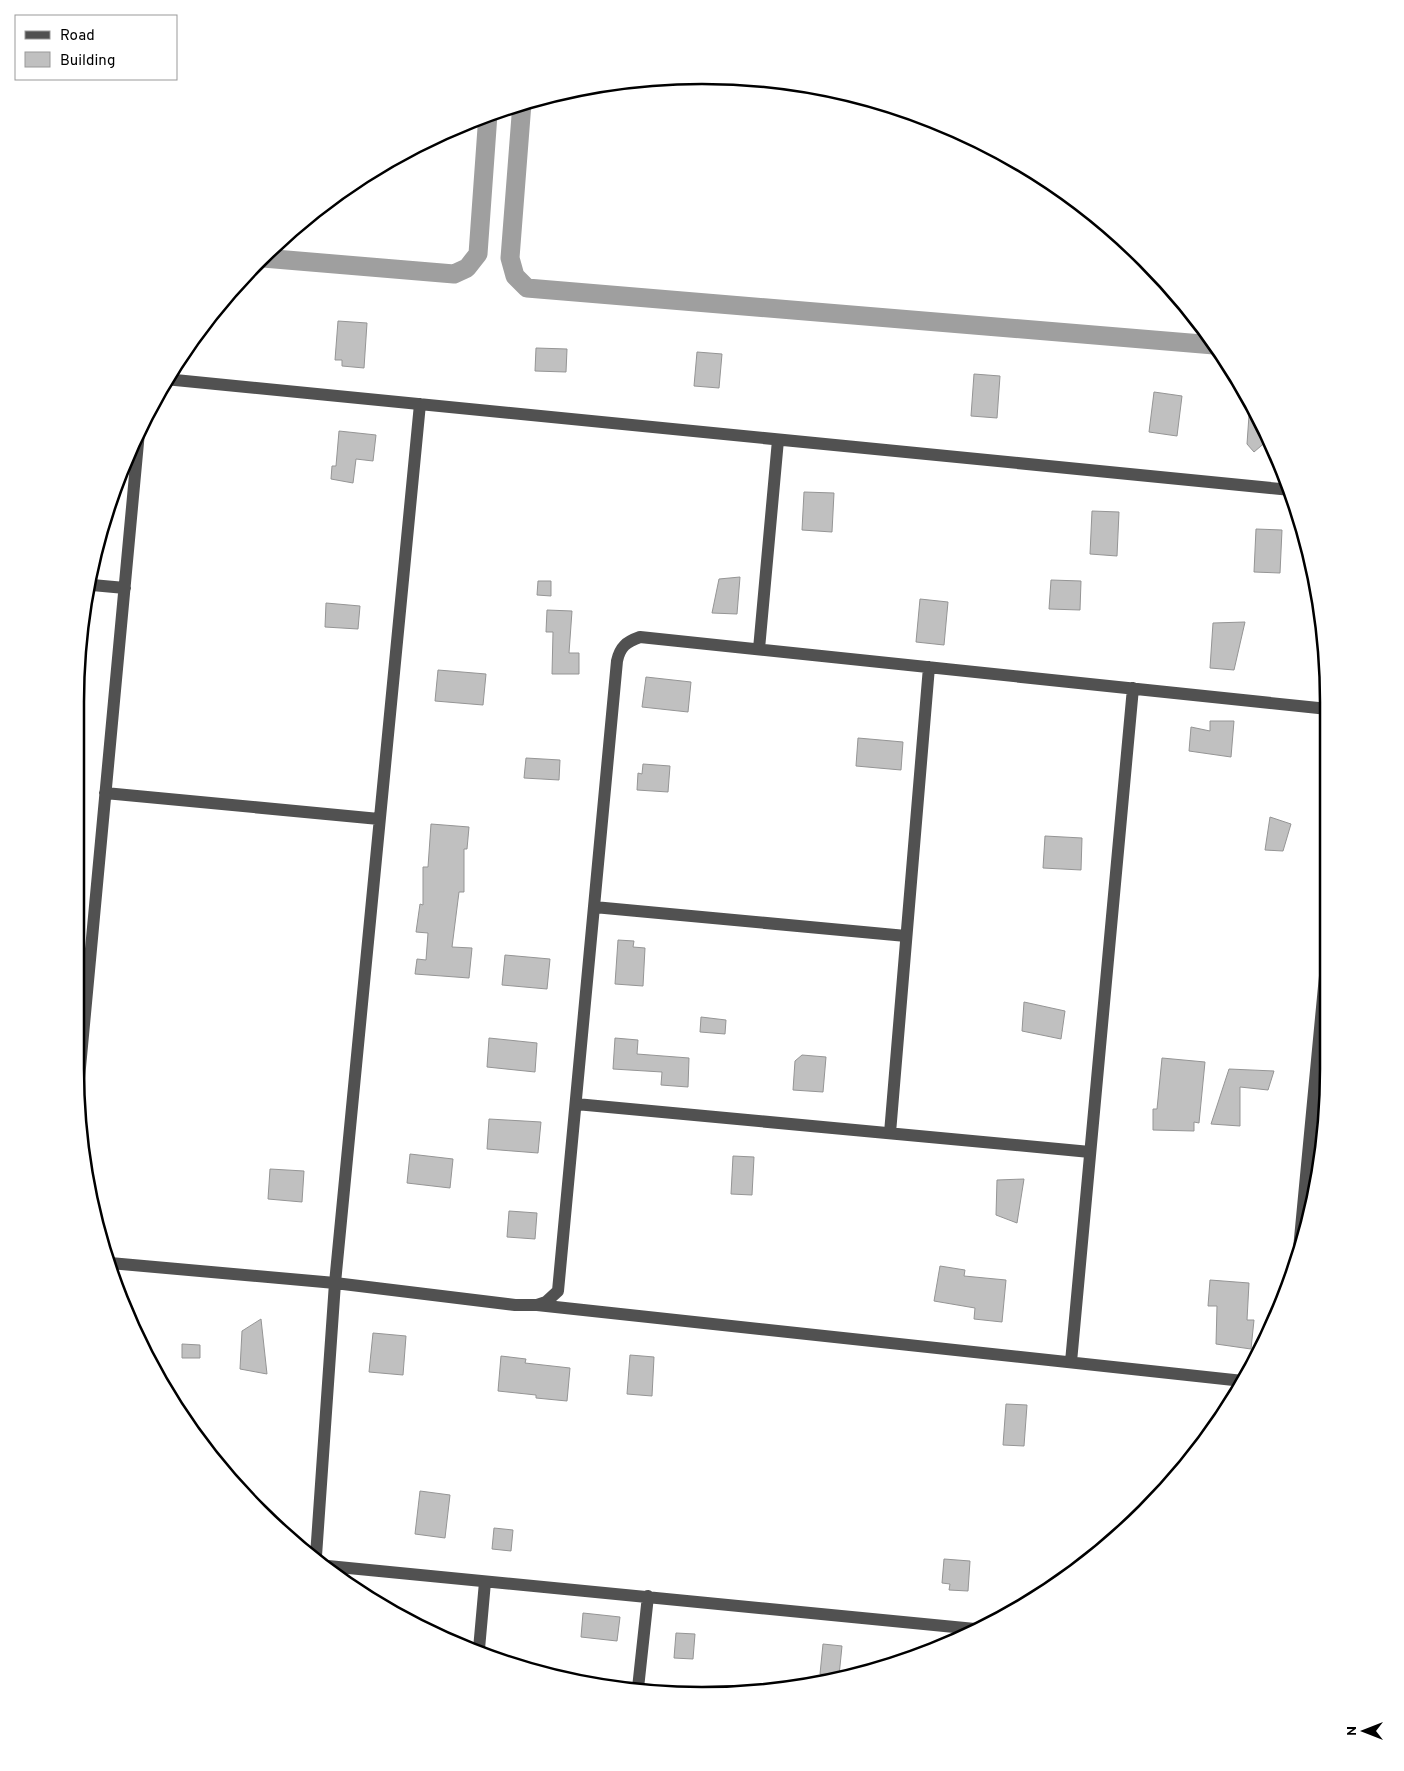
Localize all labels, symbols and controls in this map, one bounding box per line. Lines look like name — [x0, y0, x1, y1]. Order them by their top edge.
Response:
legend — [15, 15, 178, 80]
text: Road — [60, 27, 95, 46]
text: Building — [60, 52, 115, 71]
north arrow — [1339, 1706, 1389, 1756]
text: N — [1344, 1726, 1361, 1736]

